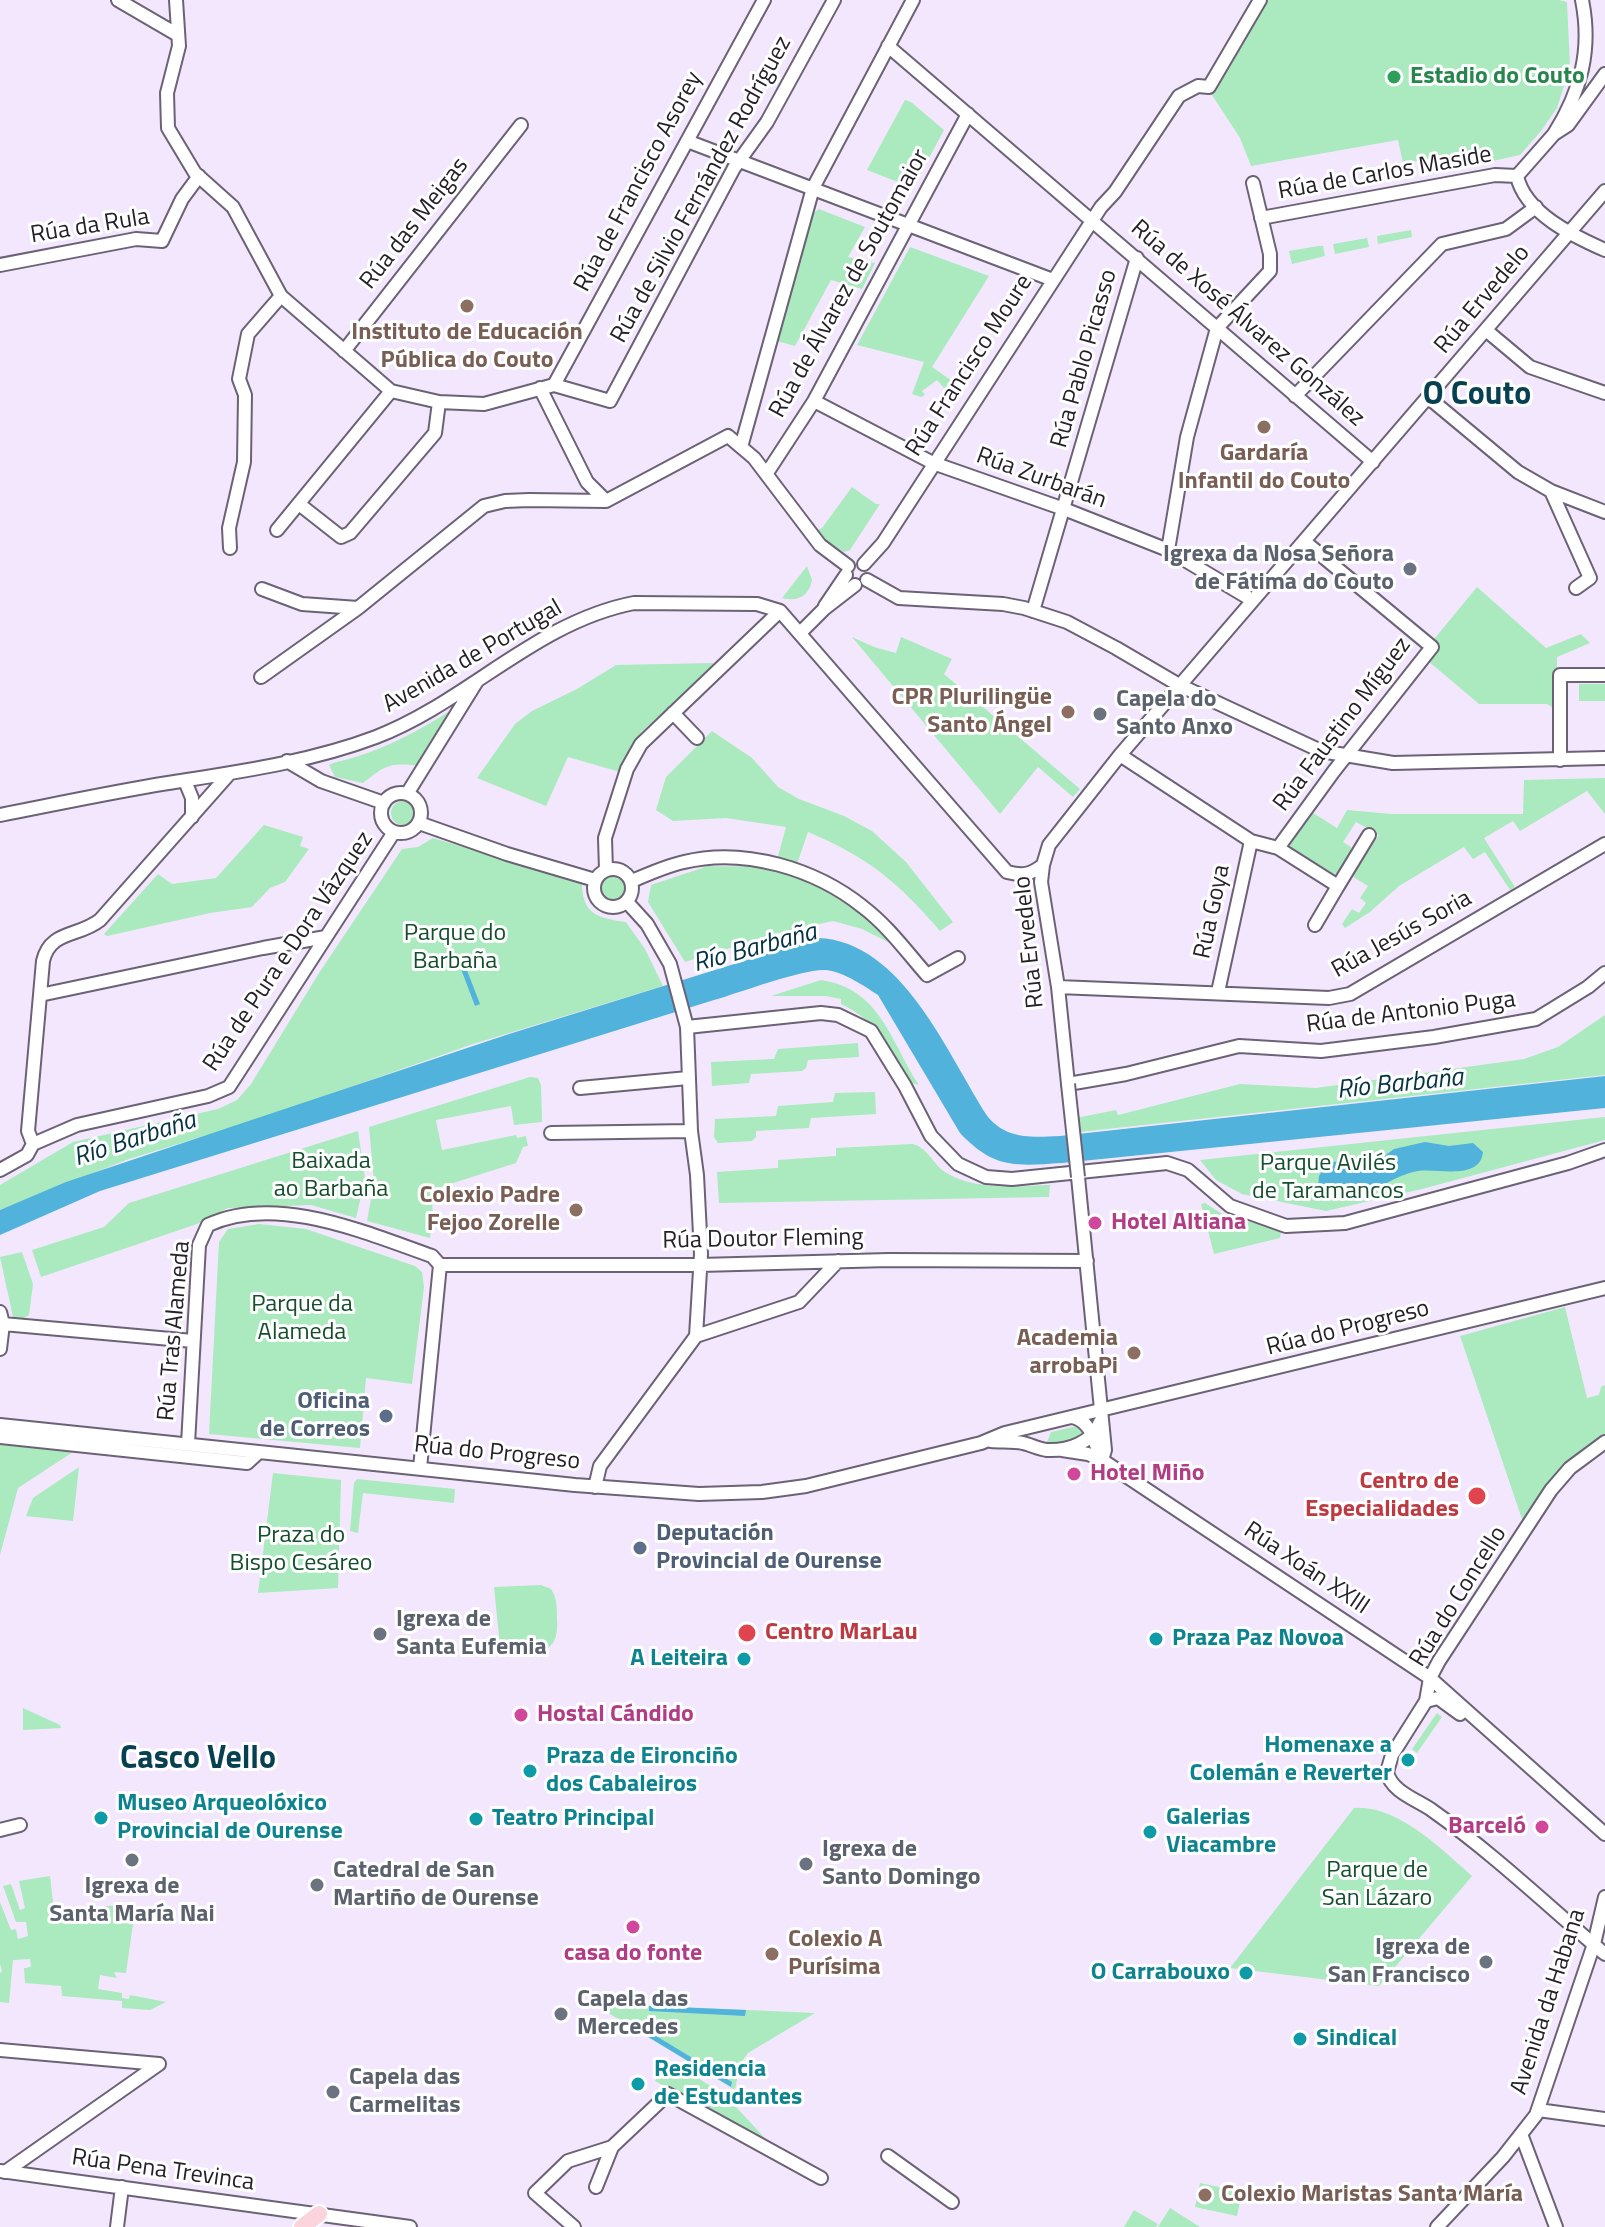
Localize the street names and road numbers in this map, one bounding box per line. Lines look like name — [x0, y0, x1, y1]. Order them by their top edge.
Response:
street label: Rúa de Silvio Fernández Rodríguez — [605, 32, 799, 348]
street label: Rúa de Francisco Asorey — [569, 67, 709, 297]
street label: Rúa de Carlos Maside — [1276, 141, 1494, 207]
street label: Rúa de Álvarez de Soutomaior — [764, 145, 936, 423]
street label: Rúa das Meigas — [355, 153, 475, 295]
street label: Rúa da Rula — [29, 203, 151, 251]
street label: Rúa de Xosé Álvarez González — [1124, 215, 1370, 433]
street label: Rúa Ervedelo — [1429, 240, 1537, 360]
street label: Rúa Pablo Picasso — [1046, 267, 1124, 451]
street label: Rúa Francisco Moure — [900, 270, 1040, 462]
street label: Rúa Zurbarán — [972, 442, 1110, 516]
street label: Avenida de Portugal — [378, 594, 568, 720]
street label: Rúa Faustino Míguez — [1268, 632, 1418, 818]
street label: Rúa de Pura e Dora Vázquez — [198, 827, 380, 1077]
street label: Rúa Goya — [1189, 862, 1237, 962]
street label: Rúa Ervedelo — [1009, 874, 1051, 1010]
street label: Rúa Jesús Soria — [1327, 885, 1477, 985]
street label: Rúa de Antonio Puga — [1305, 986, 1517, 1040]
street label: Rúa Doutor Fleming — [662, 1224, 864, 1256]
street label: Rúa Tras Alameda — [153, 1240, 197, 1422]
street label: Rúa do Progreso — [1264, 1295, 1432, 1363]
street label: Rúa do Progreso — [413, 1431, 581, 1477]
street label: Rúa Xoán XXIII — [1238, 1517, 1374, 1621]
street label: Rúa do Concello — [1404, 1522, 1514, 1672]
street label: Avenida da Habana — [1505, 1906, 1593, 2098]
street label: Rúa Pena Trevinca — [70, 2144, 256, 2198]

